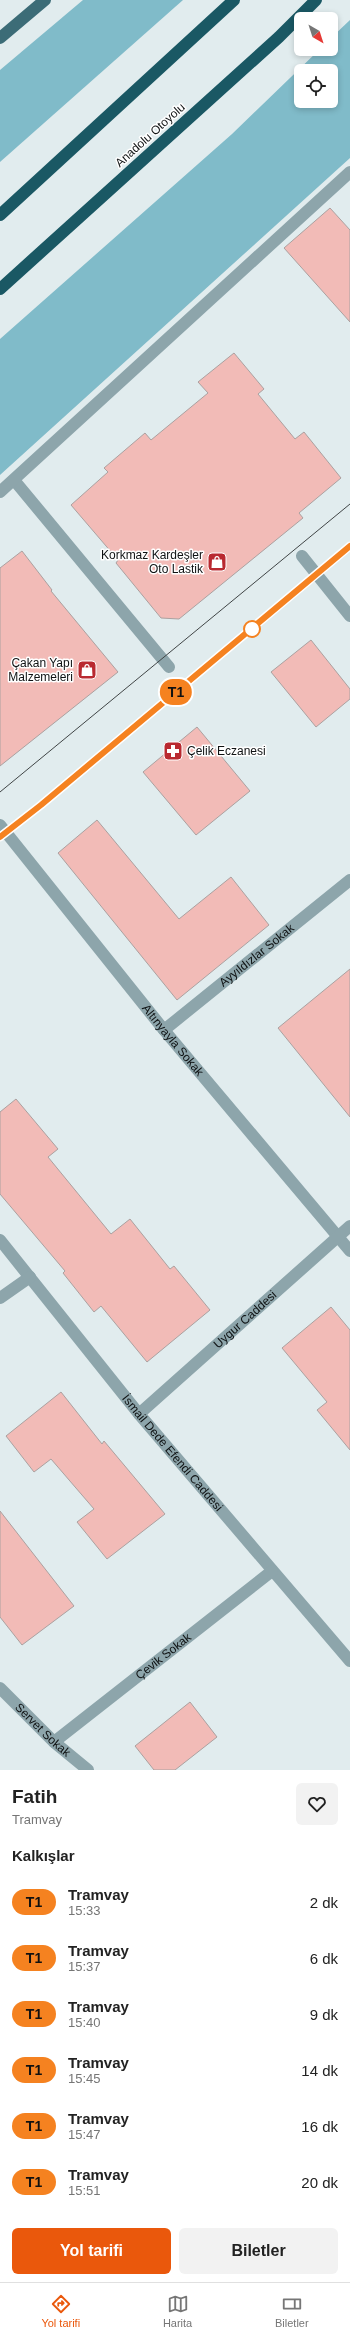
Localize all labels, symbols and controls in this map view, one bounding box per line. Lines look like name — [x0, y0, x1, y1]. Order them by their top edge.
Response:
north arrow — [294, 12, 338, 56]
map controls — [294, 12, 338, 108]
button: locate — [294, 64, 338, 108]
street label: Anadolu Otoyolu — [112, 100, 188, 170]
place label: Korkmaz Kardeşler Oto Lastik — [101, 548, 204, 576]
shop icon: Korkmaz Kardeşler Oto Lastik — [206, 551, 228, 573]
unlabelled marker — [243, 620, 261, 638]
place label: Çakan Yapı Malzemeleri — [8, 656, 73, 684]
shop icon: Çakan Yapı Malzemeleri — [76, 659, 98, 681]
line badge: T1 — [158, 679, 194, 705]
text: T1 — [168, 684, 184, 700]
pharmacy icon: Çelik Eczanesi — [162, 740, 184, 762]
place label: Çelik Eczanesi — [187, 744, 266, 758]
street label: Ayyıldızlar Sokak — [216, 920, 298, 990]
street label: Altınyayla Sokak — [139, 1001, 207, 1080]
street label: Uygur Caddesi — [211, 1288, 279, 1351]
street label: İsmail Dede Efendi Caddesi — [119, 1392, 226, 1514]
street label: Çevik Sokak — [133, 1629, 195, 1682]
street label: Servet Sokak — [12, 1700, 74, 1760]
button: heart — [296, 1783, 338, 1825]
text: Fatih — [12, 1786, 57, 1807]
text: Tramvay — [12, 1812, 62, 1827]
text: Kalkışlar — [12, 1847, 75, 1864]
text: Tramvay — [68, 1886, 129, 1903]
text: T1 — [26, 1894, 42, 1910]
text: 2 dk — [310, 1894, 338, 1911]
text: 15:33 — [68, 1903, 101, 1918]
text: Tramvay — [68, 1942, 129, 1959]
text: T1 — [26, 1950, 42, 1966]
text: 6 dk — [310, 1950, 338, 1967]
text: 15:37 — [68, 1959, 101, 1974]
text: Tramvay — [68, 1998, 129, 2015]
text: T1 — [26, 2006, 42, 2022]
text: 9 dk — [310, 2006, 338, 2023]
text: 15:40 — [68, 2015, 101, 2030]
text: Tramvay — [68, 2054, 129, 2071]
text: T1 — [26, 2062, 42, 2078]
text: 14 dk — [301, 2062, 338, 2079]
text: 15:45 — [68, 2071, 101, 2086]
text: Tramvay — [68, 2110, 129, 2127]
text: T1 — [26, 2118, 42, 2134]
text: 16 dk — [301, 2118, 338, 2135]
text: 15:47 — [68, 2127, 101, 2142]
text: Tramvay — [68, 2166, 129, 2183]
text: T1 — [26, 2174, 42, 2190]
text: 20 dk — [301, 2174, 338, 2191]
text: 15:51 — [68, 2183, 101, 2198]
button: Yol tarifi — [12, 2228, 171, 2274]
button: Biletler — [179, 2228, 338, 2274]
tab: Yol tarifi — [41, 2293, 80, 2329]
tab: Harita — [163, 2293, 192, 2329]
tab: Biletler — [275, 2293, 309, 2329]

